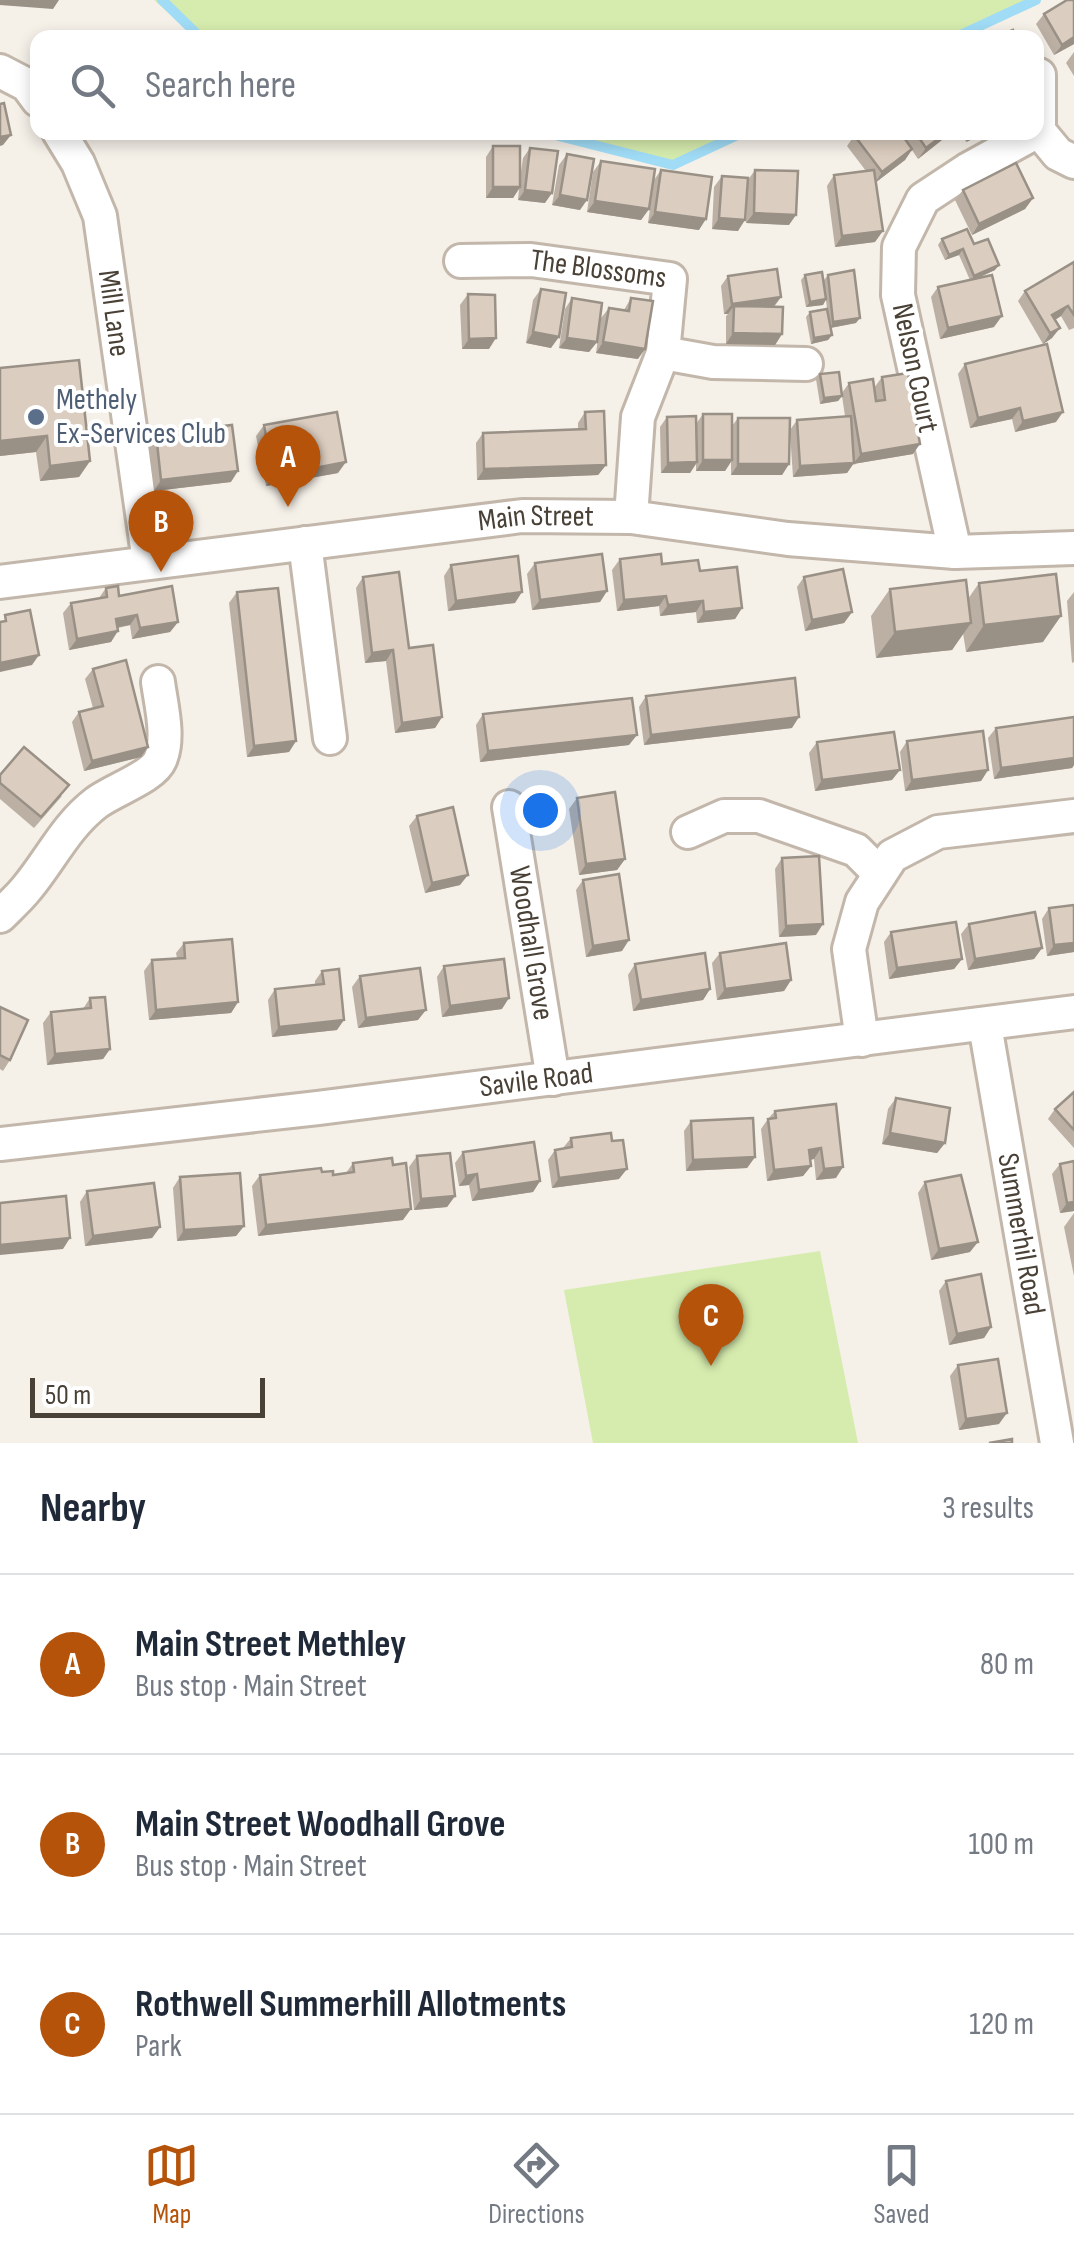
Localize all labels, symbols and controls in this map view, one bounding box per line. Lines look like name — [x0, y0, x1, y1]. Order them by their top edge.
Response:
search box — [30, 30, 1044, 140]
icon: search — [65, 58, 120, 113]
text: Search here — [145, 63, 296, 108]
street label: The Blossoms — [528, 242, 669, 296]
street label: Mill Lane — [90, 268, 138, 359]
street label: Nelson Court — [884, 300, 946, 436]
place label: Methely Ex-Services Club — [56, 382, 226, 452]
marker: Methely Ex-Services Club — [25, 406, 47, 428]
pin: A — [256, 424, 320, 507]
pin: B — [128, 490, 194, 572]
street label: Main Street — [476, 498, 594, 539]
your location — [515, 785, 566, 836]
street label: Woodhall Grove — [501, 864, 561, 1023]
street label: Savile Road — [477, 1055, 595, 1105]
street label: Summerhil Road — [989, 1150, 1053, 1318]
pin: C — [678, 1284, 744, 1366]
scale bar — [30, 1373, 265, 1418]
text: 50 m — [45, 1379, 91, 1412]
text: Nearby — [40, 1483, 146, 1534]
text: 3 results — [942, 1489, 1034, 1528]
text: Main Street Methley — [135, 1622, 406, 1667]
text: A — [65, 1645, 80, 1684]
text: 80 m — [980, 1645, 1034, 1684]
text: Bus stop · Main Street — [135, 1667, 367, 1706]
text: Main Street Woodhall Grove — [135, 1802, 506, 1847]
text: B — [65, 1825, 80, 1864]
text: 100 m — [969, 1825, 1034, 1864]
text: Bus stop · Main Street — [135, 1847, 367, 1886]
text: Rothwell Summerhill Allotments — [135, 1982, 566, 2027]
text: C — [64, 2005, 81, 2044]
text: 120 m — [969, 2005, 1034, 2044]
text: Park — [135, 2027, 182, 2066]
tab: Map — [144, 2138, 199, 2231]
tab: Directions — [488, 2138, 585, 2231]
tab: Saved — [873, 2138, 930, 2231]

